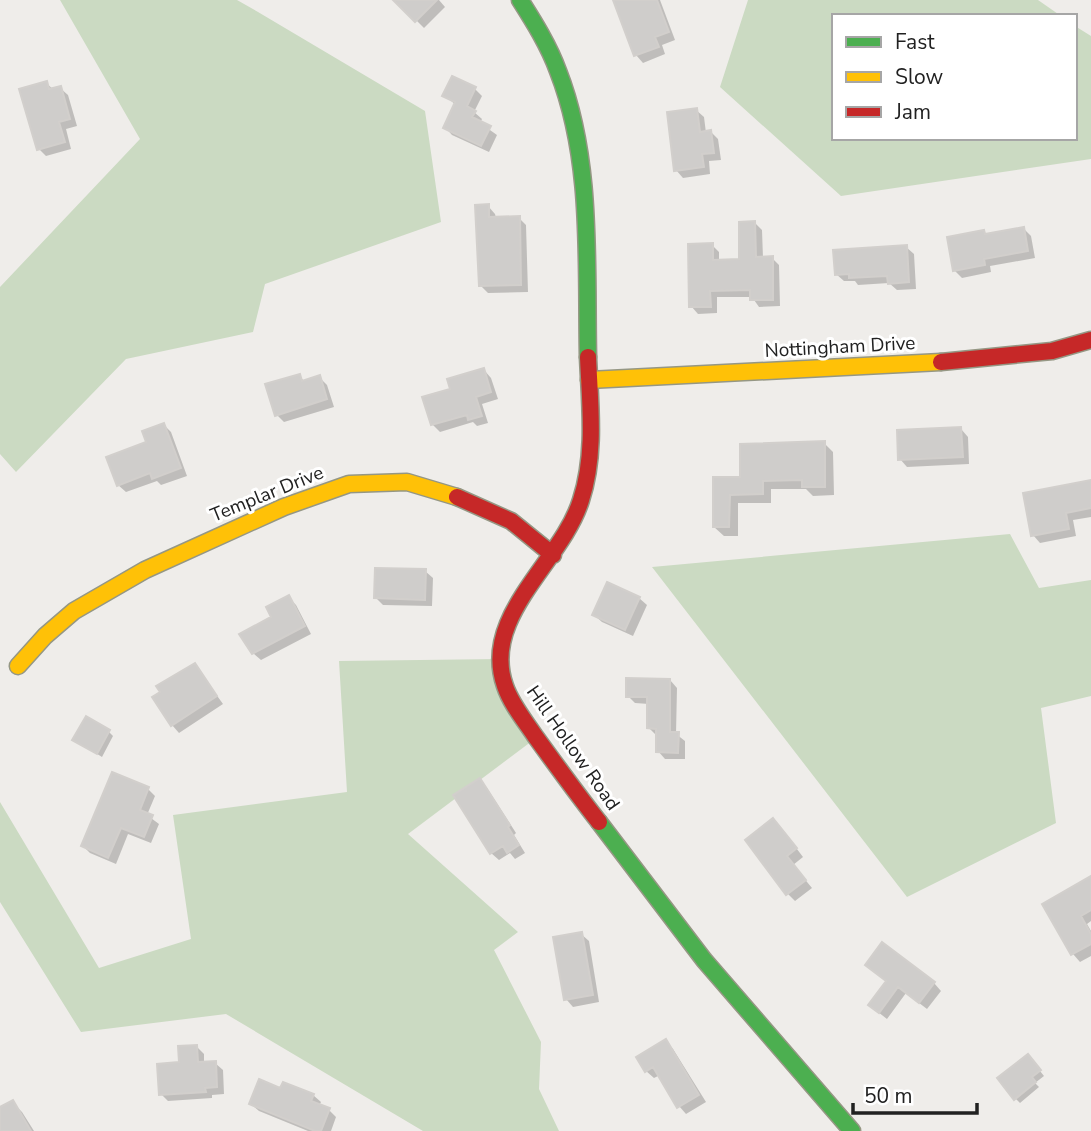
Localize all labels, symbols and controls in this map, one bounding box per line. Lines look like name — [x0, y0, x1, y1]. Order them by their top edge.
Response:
legend — [832, 14, 1077, 140]
text: Fast — [895, 28, 935, 56]
text: Slow — [895, 63, 944, 91]
text: Jam — [894, 98, 931, 126]
street label: Nottingham Drive — [764, 330, 916, 364]
street label: Templar Drive — [207, 459, 327, 529]
street label: Hill Hollow Road — [520, 680, 626, 816]
scale bar — [853, 1072, 977, 1116]
text: 50 m — [864, 1082, 913, 1110]

